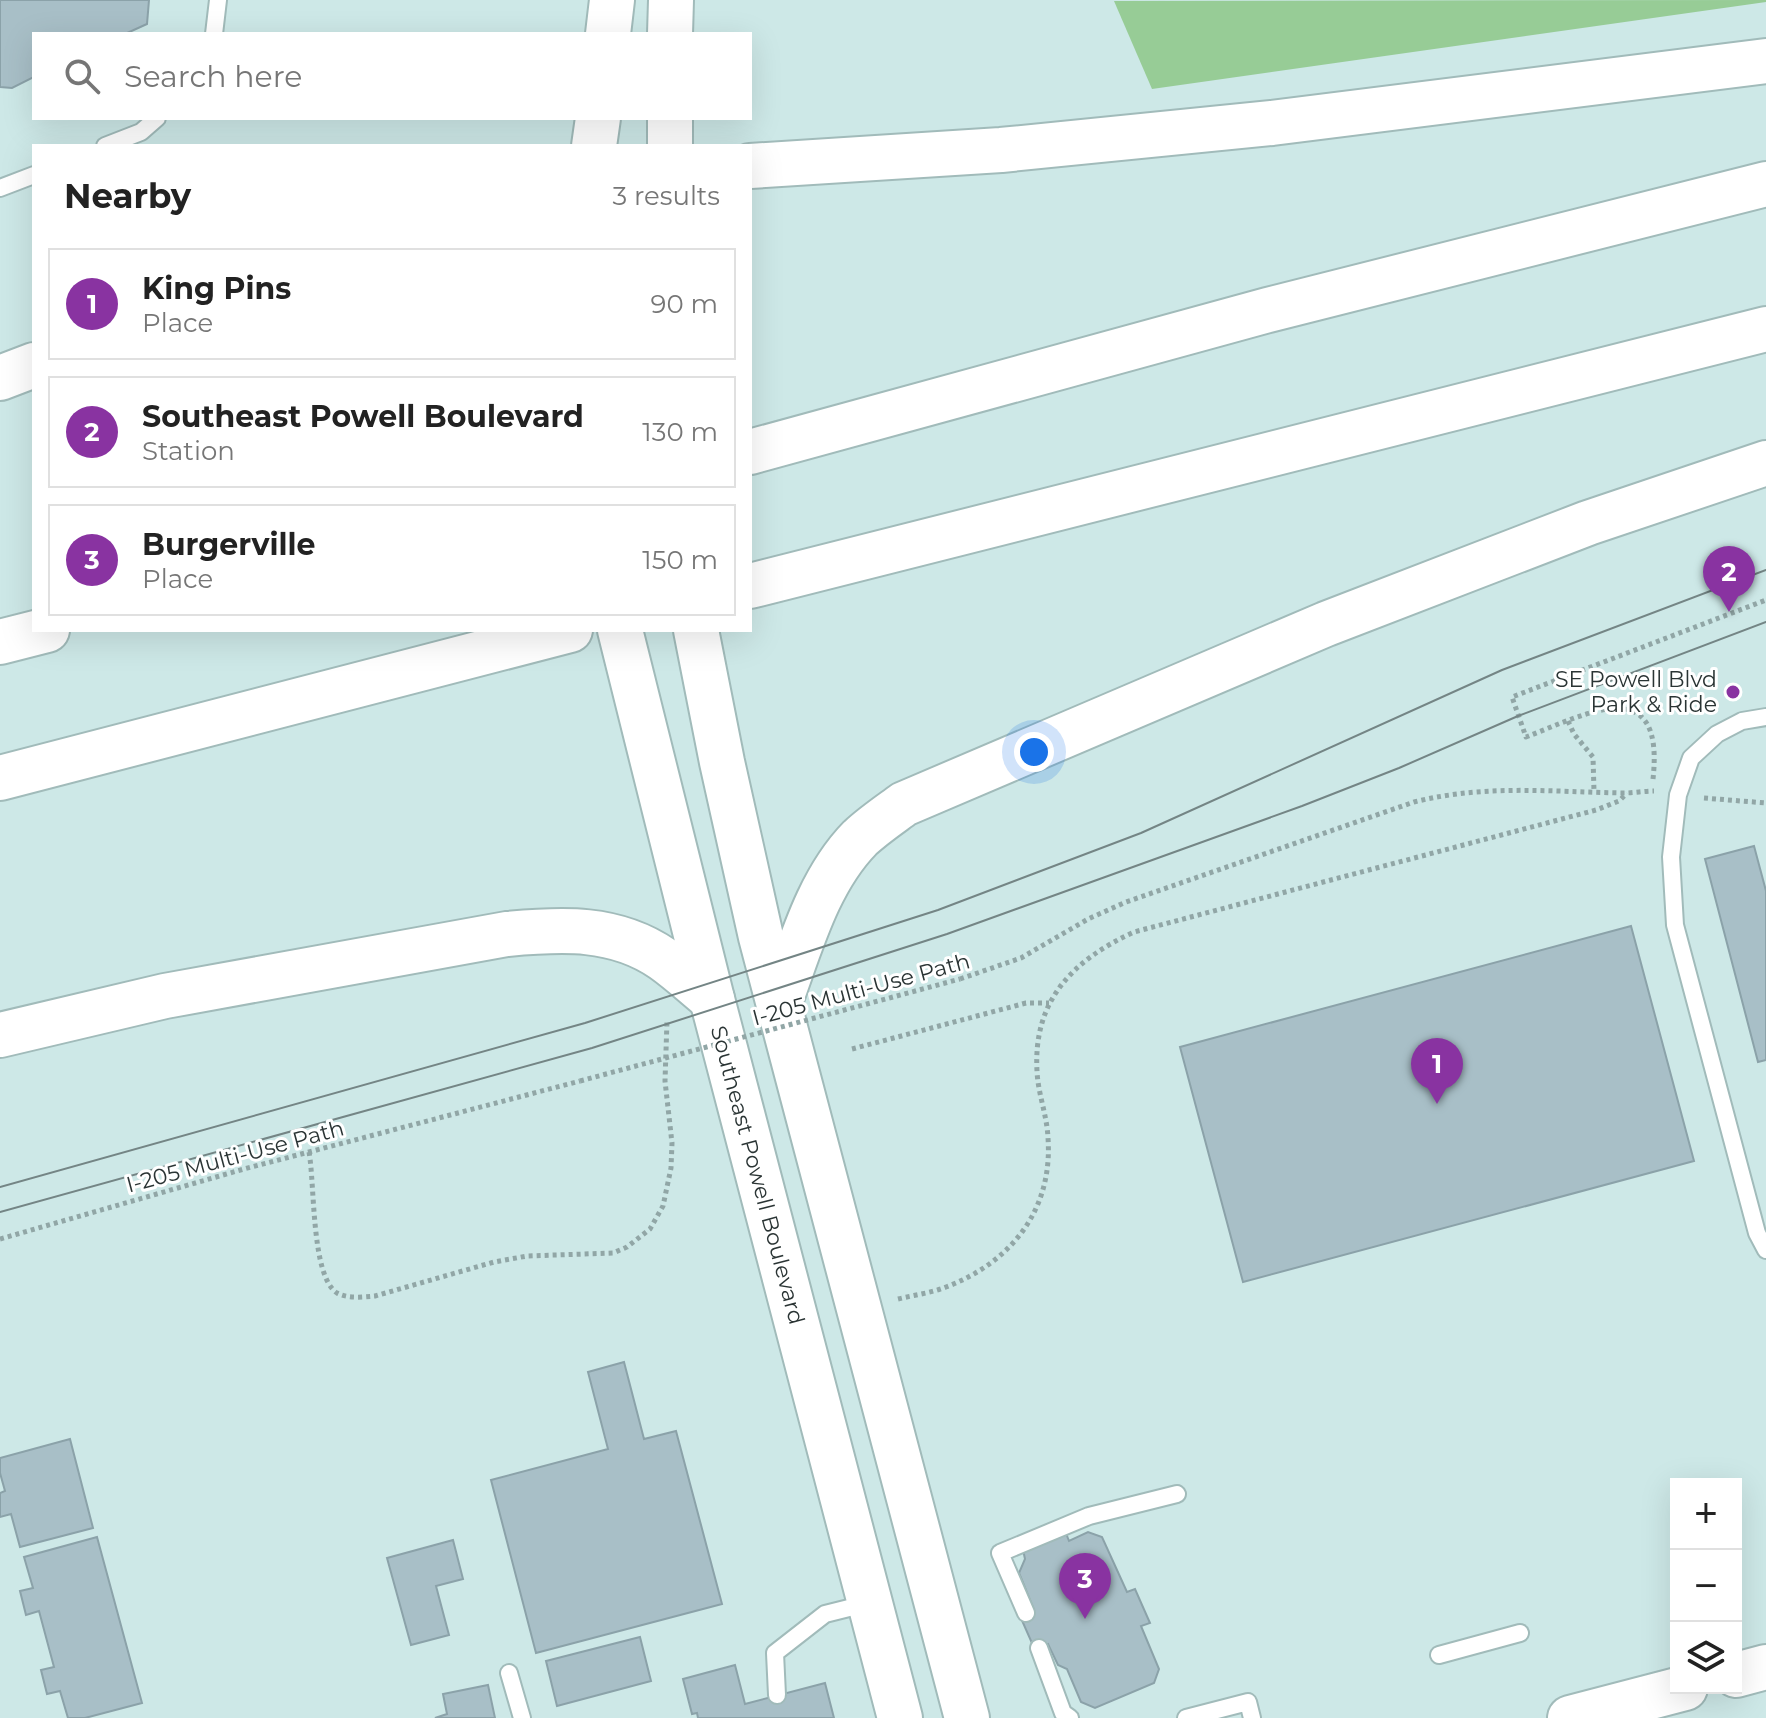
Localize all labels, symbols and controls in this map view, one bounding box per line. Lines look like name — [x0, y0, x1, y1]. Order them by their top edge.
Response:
search box — [32, 32, 752, 120]
icon: search — [60, 54, 104, 98]
text: Search here — [124, 58, 302, 95]
text: Nearby — [64, 175, 191, 217]
text: 3 results — [613, 180, 720, 212]
text: King Pins — [142, 270, 291, 307]
text: 1 — [87, 288, 97, 320]
text: 90 m — [651, 288, 718, 320]
text: Place — [142, 307, 213, 339]
text: Southeast Powell Boulevard — [142, 398, 584, 435]
text: 2 — [84, 416, 100, 448]
text: 130 m — [642, 416, 718, 448]
text: Station — [142, 435, 235, 467]
text: Burgerville — [142, 526, 316, 563]
text: 3 — [84, 544, 100, 576]
text: 150 m — [642, 544, 718, 576]
pin: 2 — [1703, 546, 1755, 612]
text: Place — [142, 563, 213, 595]
place label: SE Powell Blvd Park & Ride — [1555, 666, 1717, 718]
marker: SE Powell Blvd Park & Ride — [1724, 683, 1742, 701]
your location — [1014, 732, 1054, 772]
street label: I-205 Multi-Use Path — [749, 947, 973, 1032]
street label: Southeast Powell Boulevard — [705, 1023, 810, 1327]
pin: 1 — [1411, 1038, 1463, 1104]
street label: I-205 Multi-Use Path — [123, 1114, 347, 1199]
map controls — [1670, 1478, 1742, 1694]
button: + — [1670, 1478, 1742, 1550]
button: − — [1670, 1550, 1742, 1622]
pin: 3 — [1059, 1553, 1111, 1619]
button: layers — [1670, 1622, 1742, 1694]

